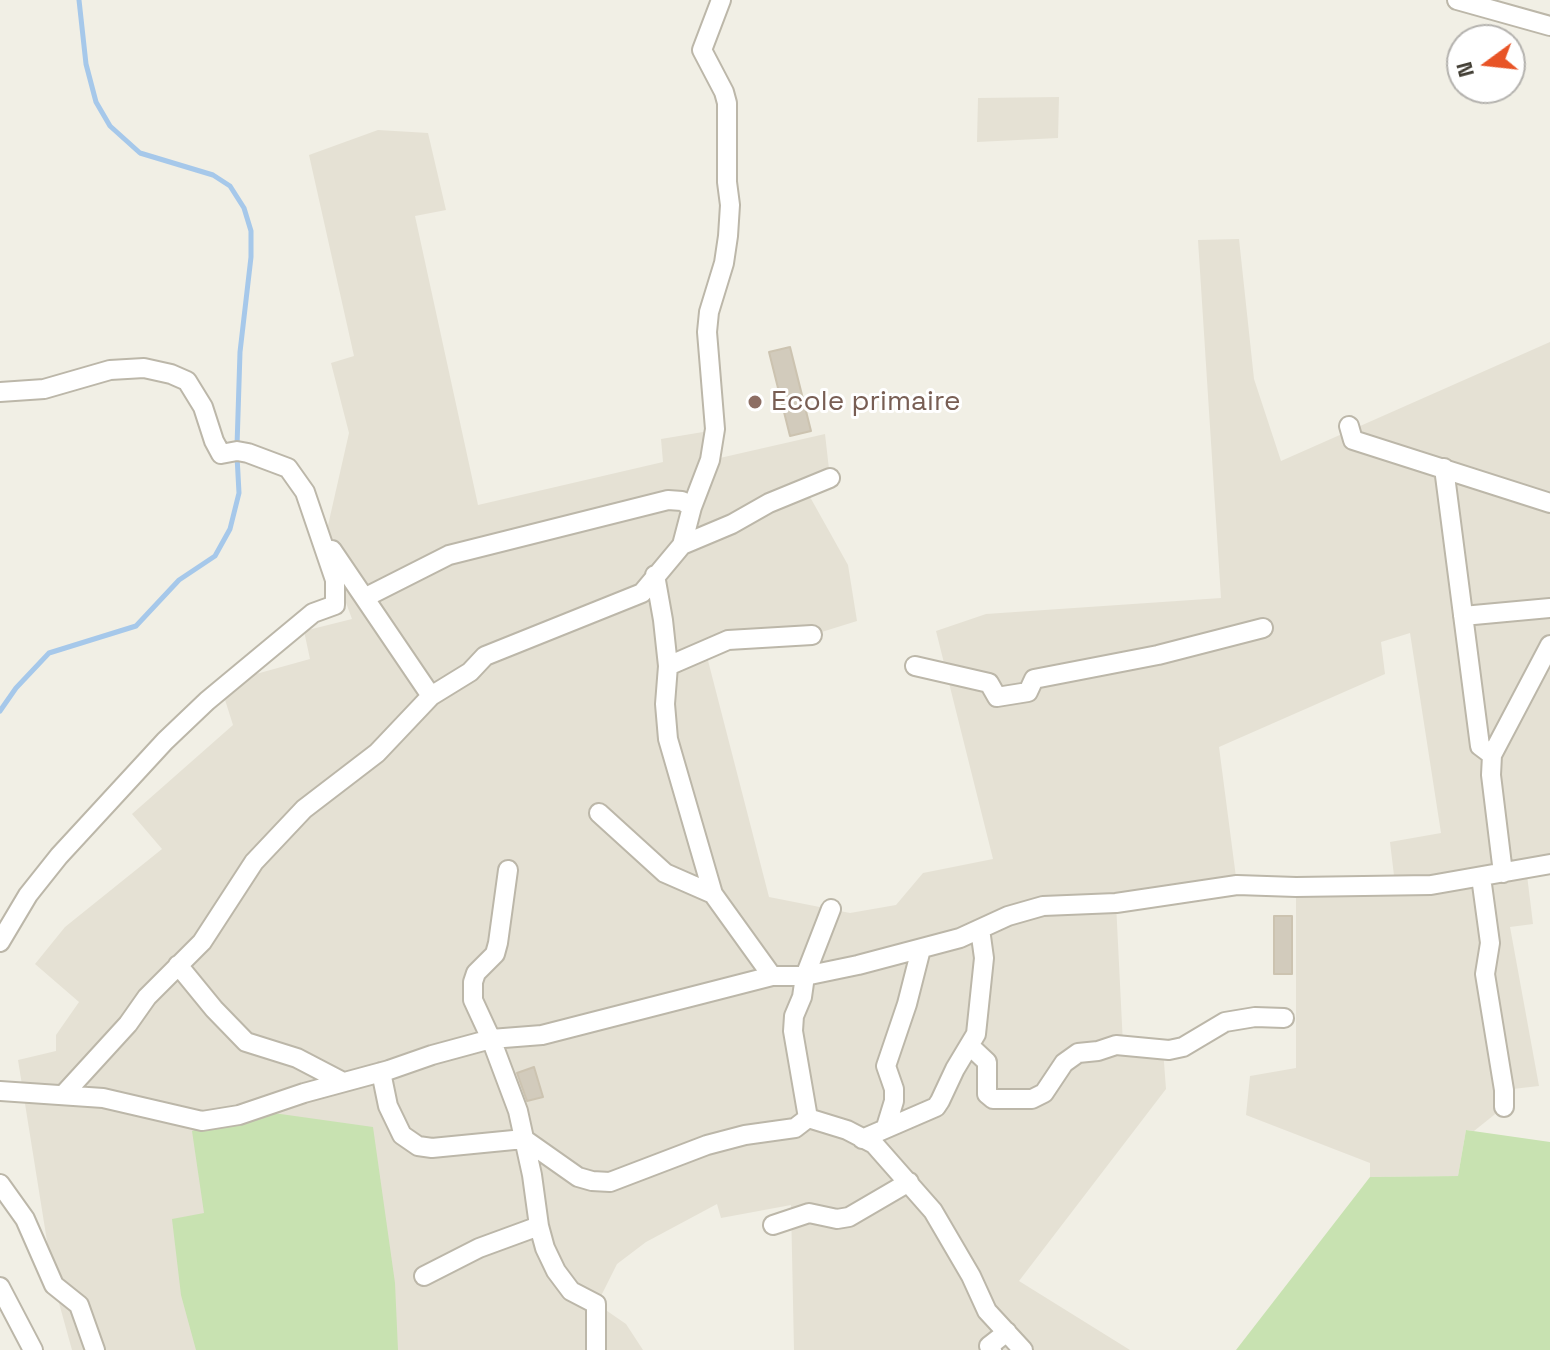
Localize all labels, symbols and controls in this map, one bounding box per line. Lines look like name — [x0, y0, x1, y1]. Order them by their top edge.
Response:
north arrow — [1446, 24, 1526, 104]
text: N — [1449, 59, 1480, 80]
place label: Ecole primaire — [771, 385, 961, 419]
marker: Ecole primaire — [746, 393, 764, 411]

